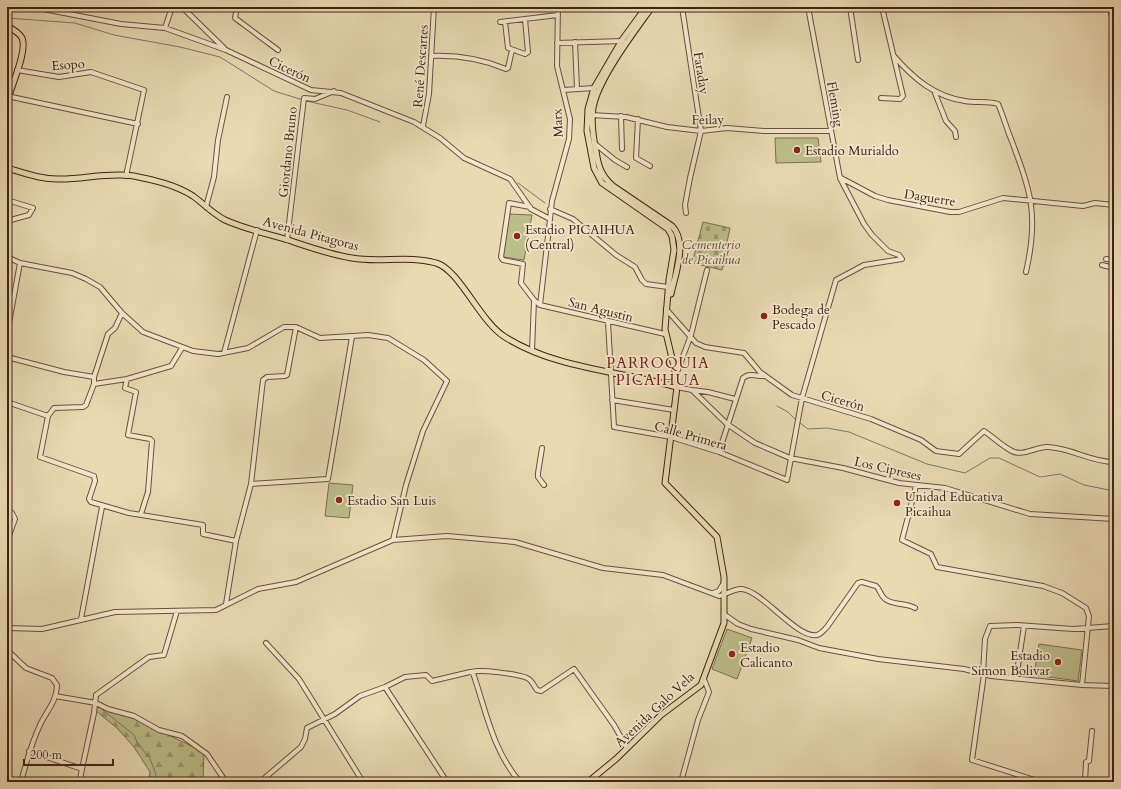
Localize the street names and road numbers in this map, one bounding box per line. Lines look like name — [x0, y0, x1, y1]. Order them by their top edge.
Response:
street label: René Descartes — [409, 24, 433, 108]
street label: Faraday — [689, 51, 713, 96]
street label: Cicerón — [266, 52, 314, 88]
street label: Esopo — [51, 55, 85, 75]
street label: Fleming — [822, 80, 848, 129]
street label: Giordano Bruno — [274, 106, 302, 198]
street label: Marx — [548, 107, 568, 138]
street label: Feilay — [691, 111, 725, 129]
street label: Daguerre — [903, 185, 957, 211]
street label: Avenida Pitagoras — [261, 212, 361, 255]
street label: San Agustin — [566, 293, 636, 327]
street label: Cicerón — [819, 386, 867, 416]
street label: Calle Primera — [652, 417, 730, 455]
street label: Los Cipreses — [852, 453, 923, 485]
street label: Avenida Galo Vela — [611, 668, 699, 751]

